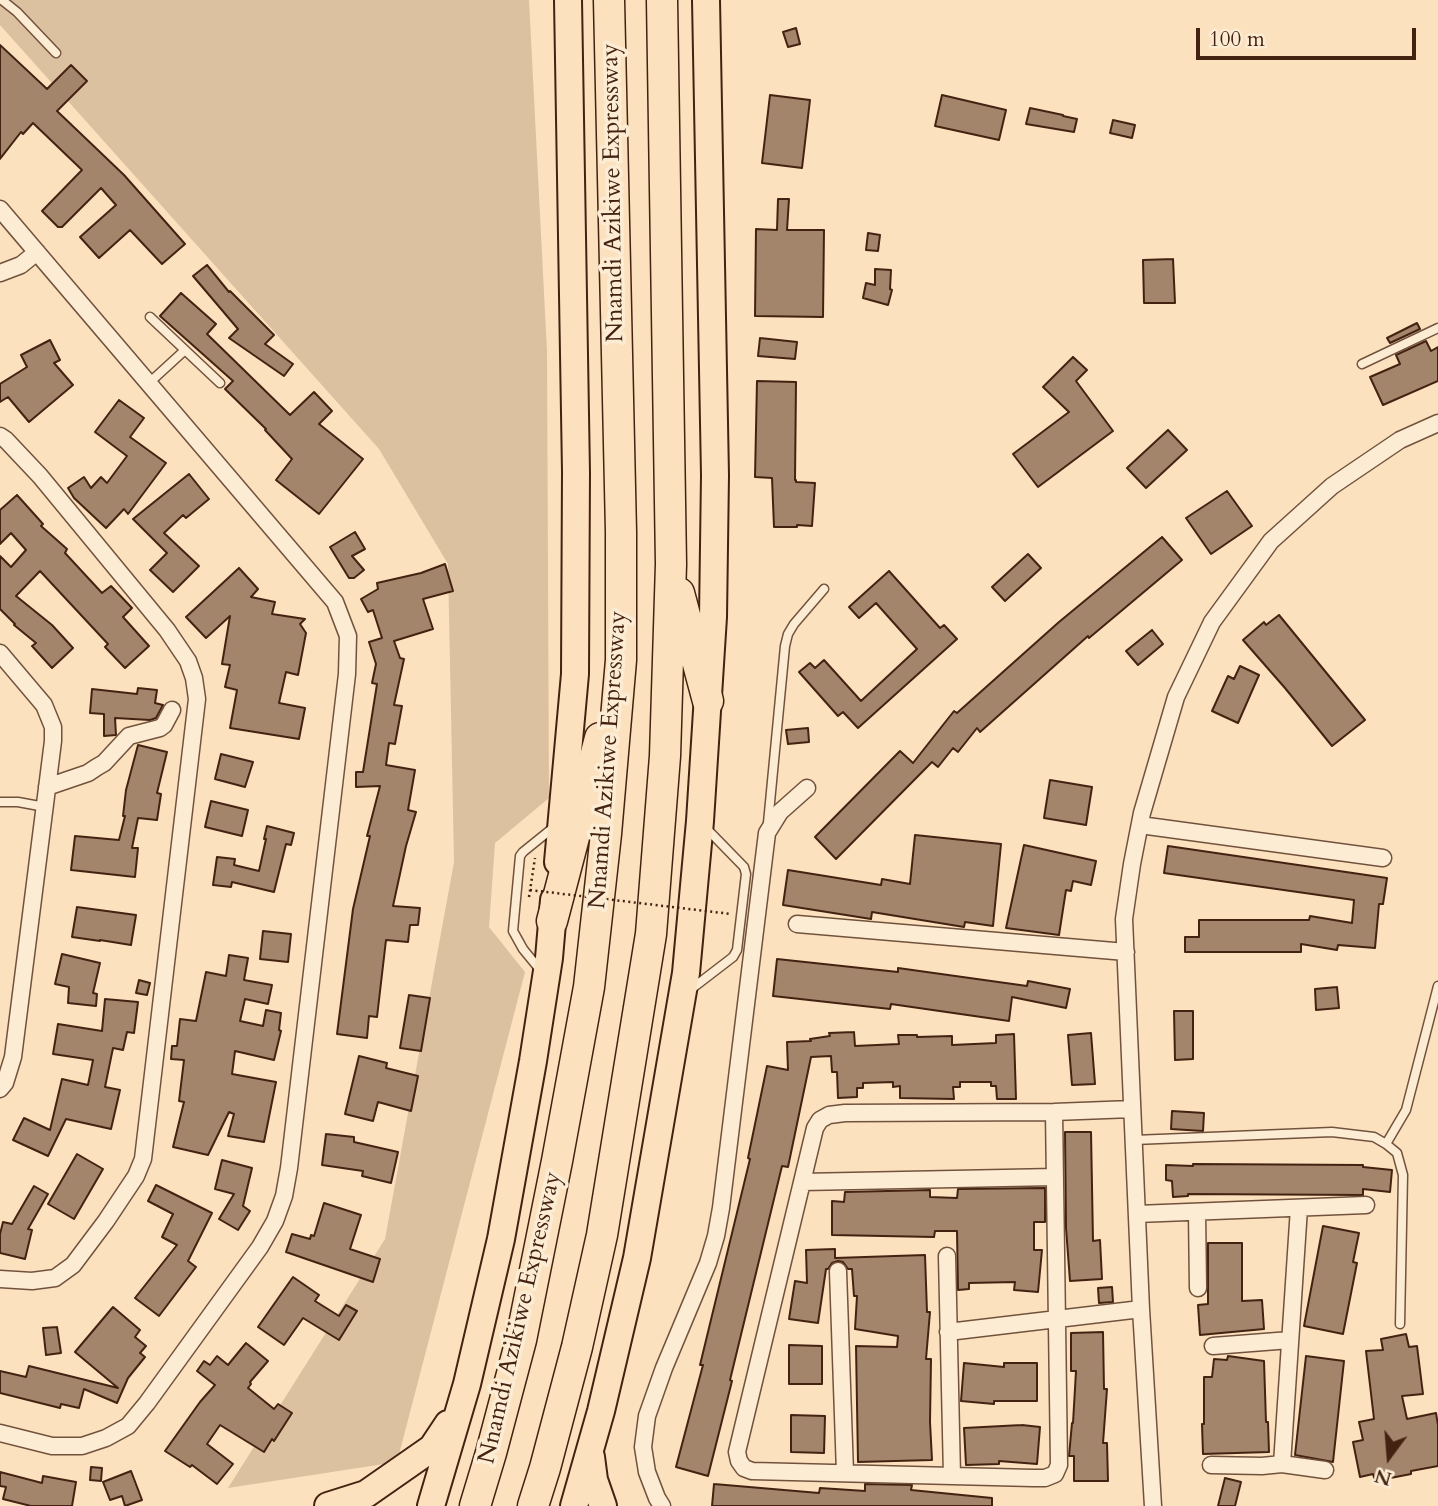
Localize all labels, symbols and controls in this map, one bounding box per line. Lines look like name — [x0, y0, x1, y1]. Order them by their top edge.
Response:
scale bar — [1200, 14, 1420, 58]
text: 100 m — [1209, 25, 1265, 54]
street label: Nnamdi Azikiwe Expressway — [597, 43, 631, 343]
street label: Nnamdi Azikiwe Expressway — [584, 610, 634, 910]
street label: Nnamdi Azikiwe Expressway — [473, 1169, 569, 1467]
north arrow — [1354, 1422, 1424, 1492]
text: N — [1372, 1462, 1395, 1492]

